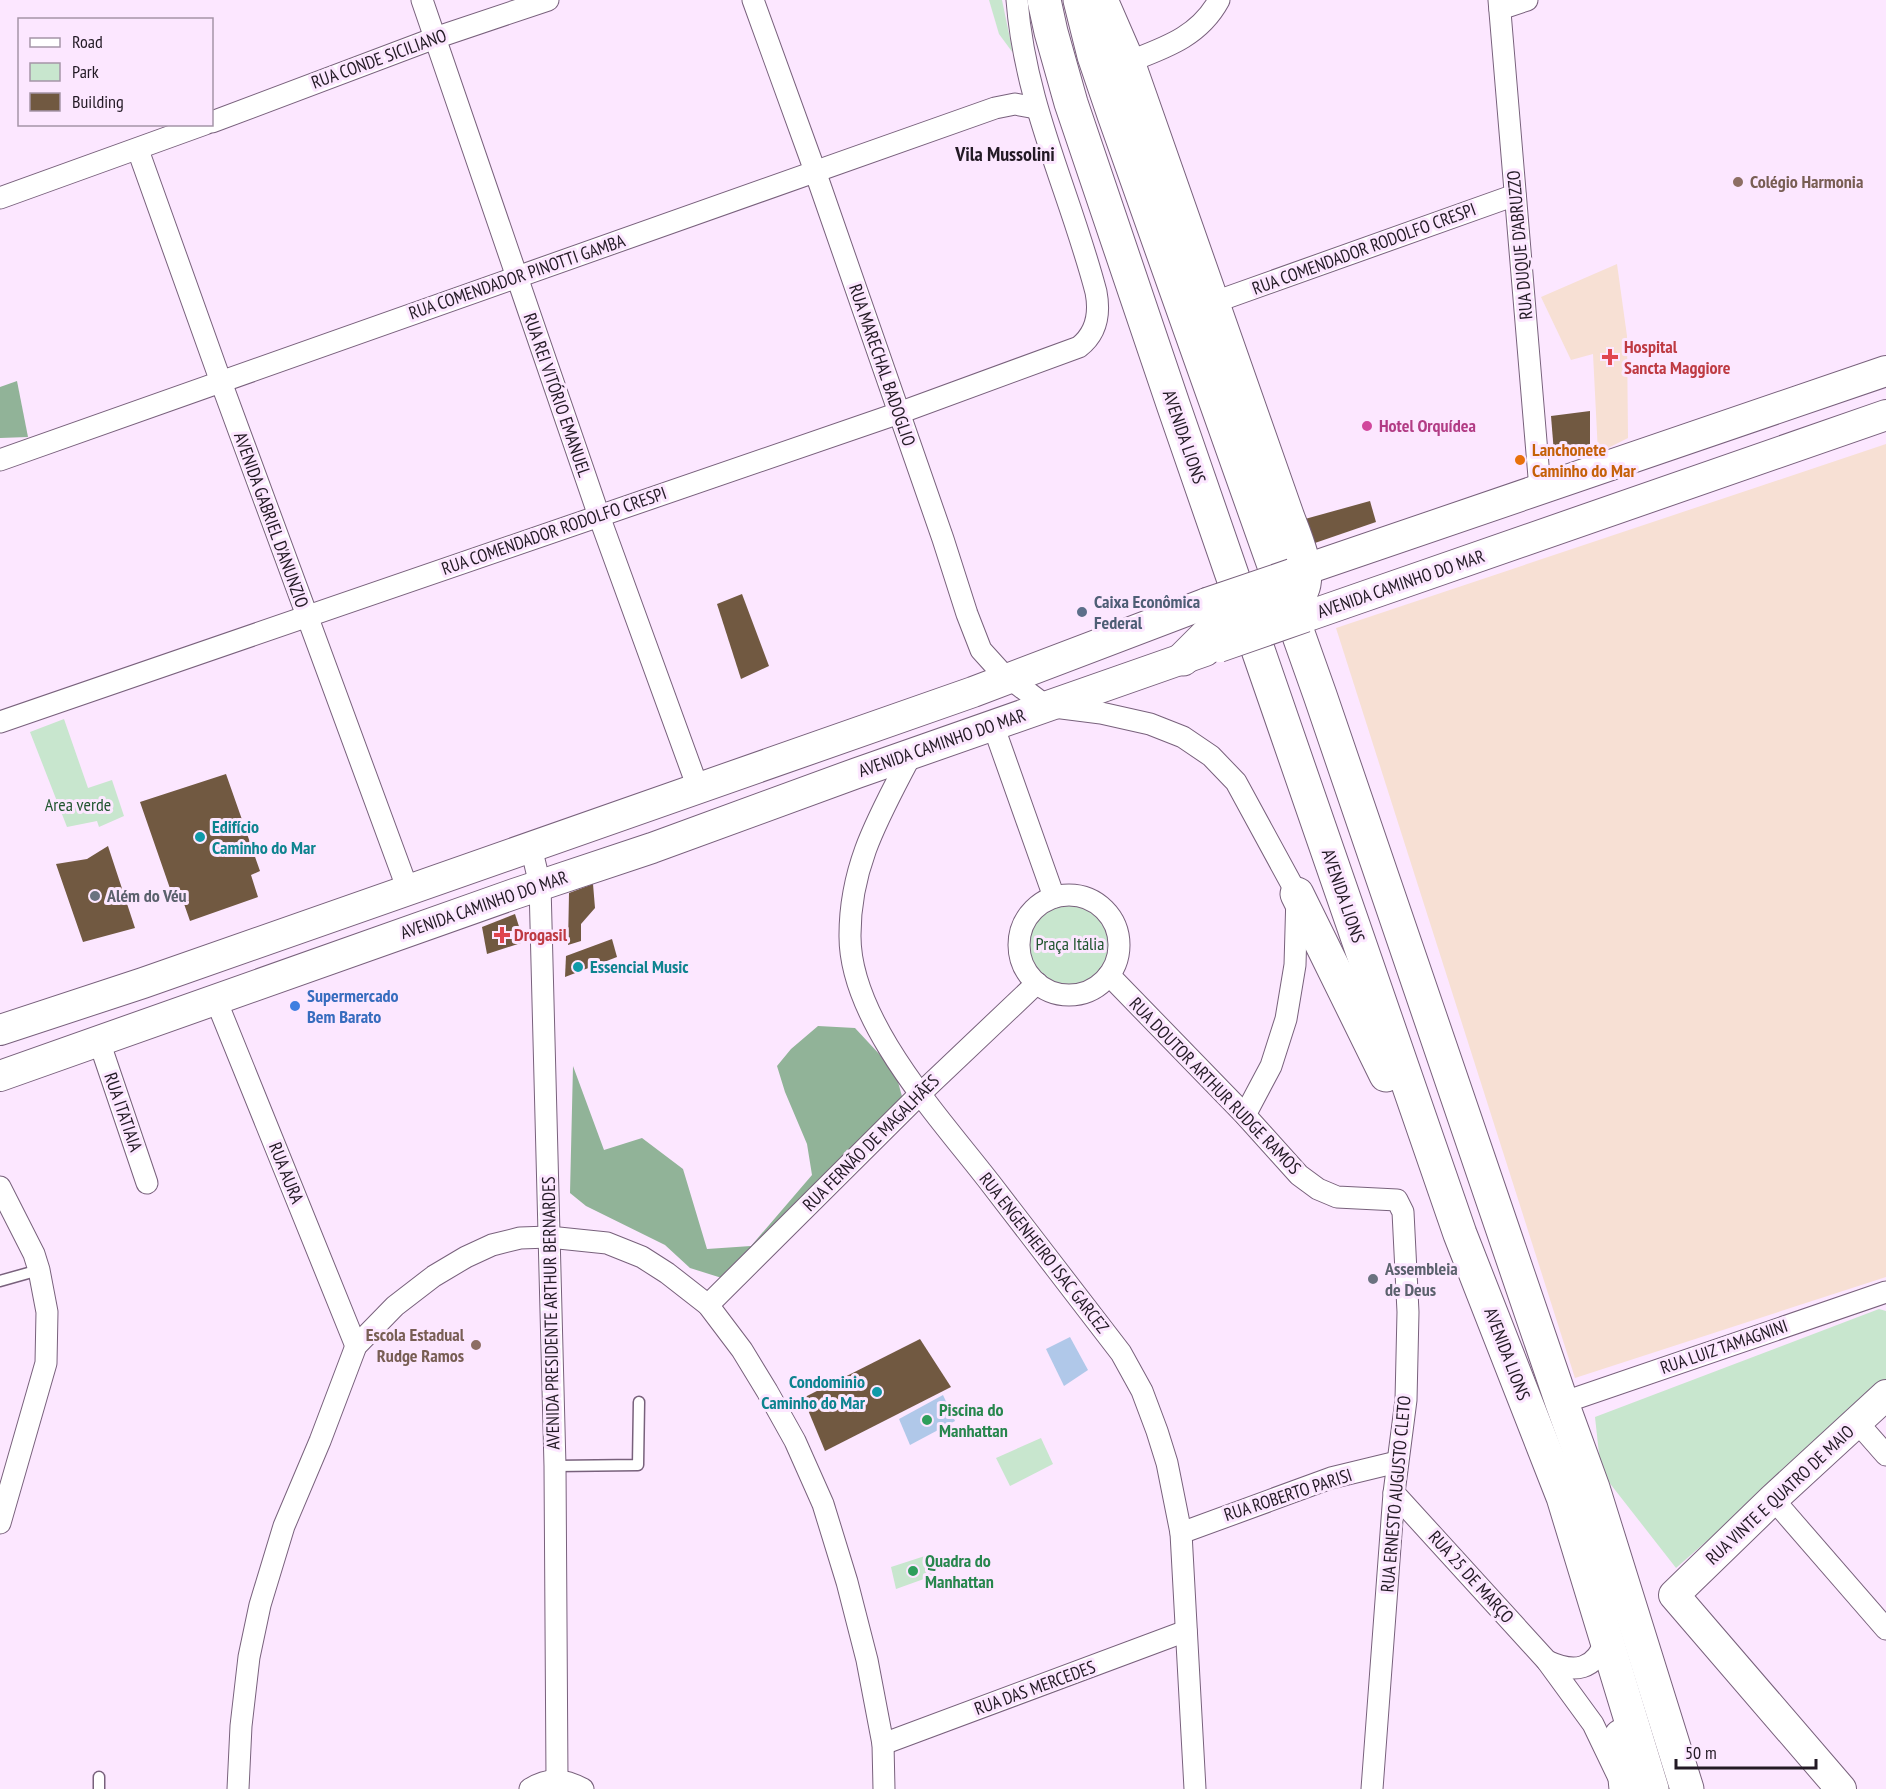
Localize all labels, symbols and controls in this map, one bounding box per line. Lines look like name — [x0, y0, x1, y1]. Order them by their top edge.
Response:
legend — [18, 18, 213, 126]
street label: RUA CONDE SICILIANO — [308, 23, 450, 94]
text: Road — [72, 30, 103, 53]
text: Park — [72, 60, 99, 83]
text: Building — [72, 90, 124, 113]
district label: Vila Mussolini — [954, 141, 1055, 167]
street label: RUA DUQUE D'ABRUZZO — [1502, 169, 1537, 321]
place label: Colégio Harmonia — [1750, 170, 1863, 193]
marker: Colégio Harmonia — [1731, 175, 1745, 189]
street label: RUA COMENDADOR RODOLFO CRESPI — [1249, 197, 1479, 300]
street label: RUA COMENDADOR PINOTTI GAMBA — [406, 229, 628, 324]
street label: RUA MARECHAL BADOGLIO — [844, 281, 921, 449]
street label: RUA REI VITÓRIO EMANUEL — [519, 310, 597, 480]
place label: Hospital Sancta Maggiore — [1624, 335, 1731, 379]
marker: Hospital Sancta Maggiore — [1601, 348, 1619, 366]
street label: AVENIDA LIONS — [1158, 387, 1211, 487]
place label: Hotel Orquídea — [1379, 414, 1476, 437]
marker: Hotel Orquídea — [1360, 419, 1374, 433]
street label: AVENIDA GABRIEL D'ANUNZIO — [229, 429, 314, 611]
place label: Lanchonete Caminho do Mar — [1532, 438, 1636, 482]
marker: Lanchonete Caminho do Mar — [1513, 453, 1527, 467]
street label: RUA COMENDADOR RODOLFO CRESPI — [438, 481, 669, 580]
street label: AVENIDA CAMINHO DO MAR — [1314, 544, 1488, 623]
place label: Caixa Econômica Federal — [1094, 590, 1200, 634]
marker: Caixa Econômica Federal — [1075, 605, 1089, 619]
street label: AVENIDA CAMINHO DO MAR — [855, 703, 1029, 782]
park label: Area verde — [45, 793, 111, 816]
place label: Edifício Caminho do Mar — [212, 815, 316, 859]
marker: Edifício Caminho do Mar — [193, 830, 207, 844]
street label: AVENIDA LIONS — [1317, 846, 1370, 946]
street label: AVENIDA CAMINHO DO MAR — [397, 865, 571, 944]
place label: Além do Véu — [106, 884, 187, 907]
marker: Além do Véu — [88, 889, 102, 903]
place label: Drogasil — [514, 923, 568, 946]
marker: Drogasil — [495, 928, 509, 942]
park label: Praça Itália — [1036, 932, 1104, 955]
place label: Essencial Music — [590, 955, 689, 978]
marker: Essencial Music — [571, 960, 585, 974]
place label: Supermercado Bem Barato — [307, 984, 399, 1028]
street label: RUA DOUTOR ARTHUR RUDGE RAMOS — [1125, 992, 1306, 1179]
marker: Supermercado Bem Barato — [288, 999, 302, 1013]
street label: RUA ITATIAIA — [99, 1069, 148, 1155]
street label: RUA FERNÃO DE MAGALHÃES — [797, 1069, 944, 1216]
street label: RUA AURA — [264, 1139, 309, 1207]
street label: RUA ENGENHEIRO ISAC GARCEZ — [974, 1168, 1114, 1338]
street label: AVENIDA PRESIDENTE ARTHUR BERNARDES — [537, 1176, 564, 1450]
place label: Assembleia de Deus — [1384, 1257, 1458, 1301]
marker: Assembleia de Deus — [1366, 1272, 1380, 1286]
street label: AVENIDA LIONS — [1479, 1304, 1536, 1404]
street label: RUA LUIZ TAMAGNINI — [1657, 1314, 1791, 1379]
place label: Escola Estadual Rudge Ramos — [366, 1323, 465, 1367]
marker: Escola Estadual Rudge Ramos — [469, 1338, 483, 1352]
place label: Condominio Caminho do Mar — [761, 1370, 866, 1414]
marker: Condominio Caminho do Mar — [870, 1385, 884, 1399]
street label: RUA ERNESTO AUGUSTO CLETO — [1375, 1395, 1416, 1593]
place label: Piscina do Manhattan — [939, 1398, 1008, 1442]
marker: Piscina do Manhattan — [920, 1413, 934, 1427]
street label: RUA VINTE E QUATRO DE MAIO — [1701, 1420, 1859, 1569]
street label: RUA ROBERTO PARISI — [1221, 1463, 1355, 1526]
street label: RUA 25 DE MARÇO — [1424, 1526, 1519, 1628]
place label: Quadra do Manhattan — [925, 1549, 994, 1593]
marker: Quadra do Manhattan — [906, 1564, 920, 1578]
street label: RUA DAS MERCEDES — [971, 1655, 1099, 1720]
scale bar — [1676, 1732, 1816, 1770]
text: 50 m — [1685, 1741, 1717, 1764]

